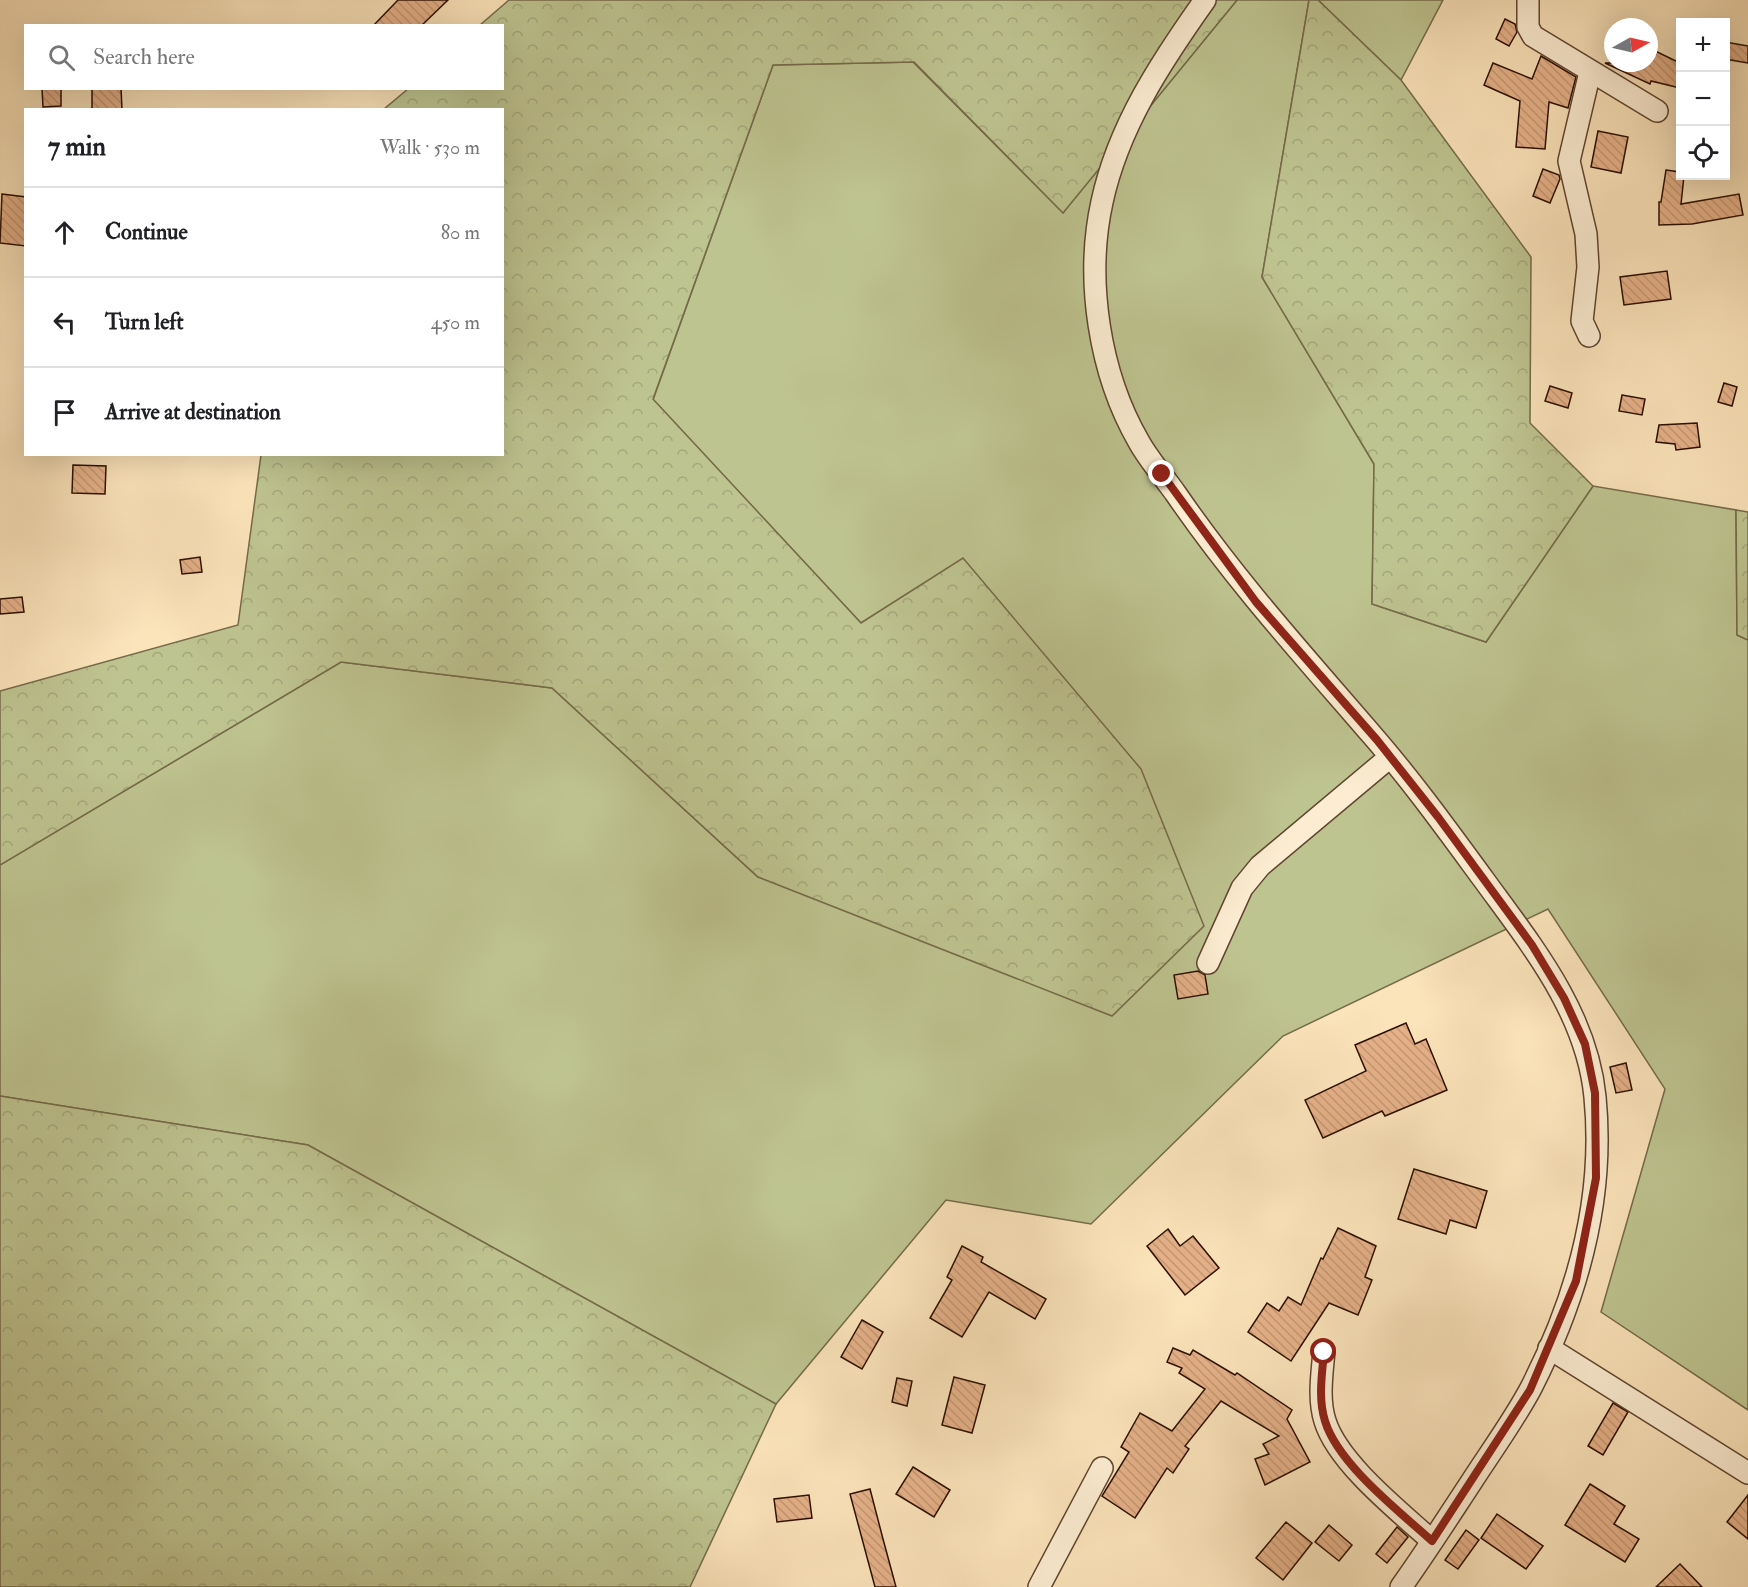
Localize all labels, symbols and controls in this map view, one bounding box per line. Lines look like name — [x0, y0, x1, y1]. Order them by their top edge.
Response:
north arrow — [1604, 18, 1658, 72]
map controls — [1676, 18, 1730, 180]
button: + — [1676, 18, 1730, 72]
search box — [24, 24, 504, 90]
icon: search — [45, 41, 78, 74]
text: Search here — [93, 43, 195, 71]
button: − — [1676, 72, 1730, 126]
button: locate — [1676, 126, 1730, 180]
text: 7 min — [48, 131, 106, 163]
text: Walk · 530 m — [380, 135, 480, 160]
icon: ahead — [48, 216, 81, 249]
text: Continue — [105, 218, 188, 246]
text: 80 m — [441, 220, 480, 245]
icon: left — [48, 306, 81, 339]
text: Turn left — [105, 308, 184, 336]
text: 450 m — [431, 310, 480, 335]
icon: arrive — [48, 396, 81, 429]
text: Arrive at destination — [105, 398, 281, 426]
route end — [1148, 460, 1174, 486]
route start — [1310, 1338, 1336, 1364]

